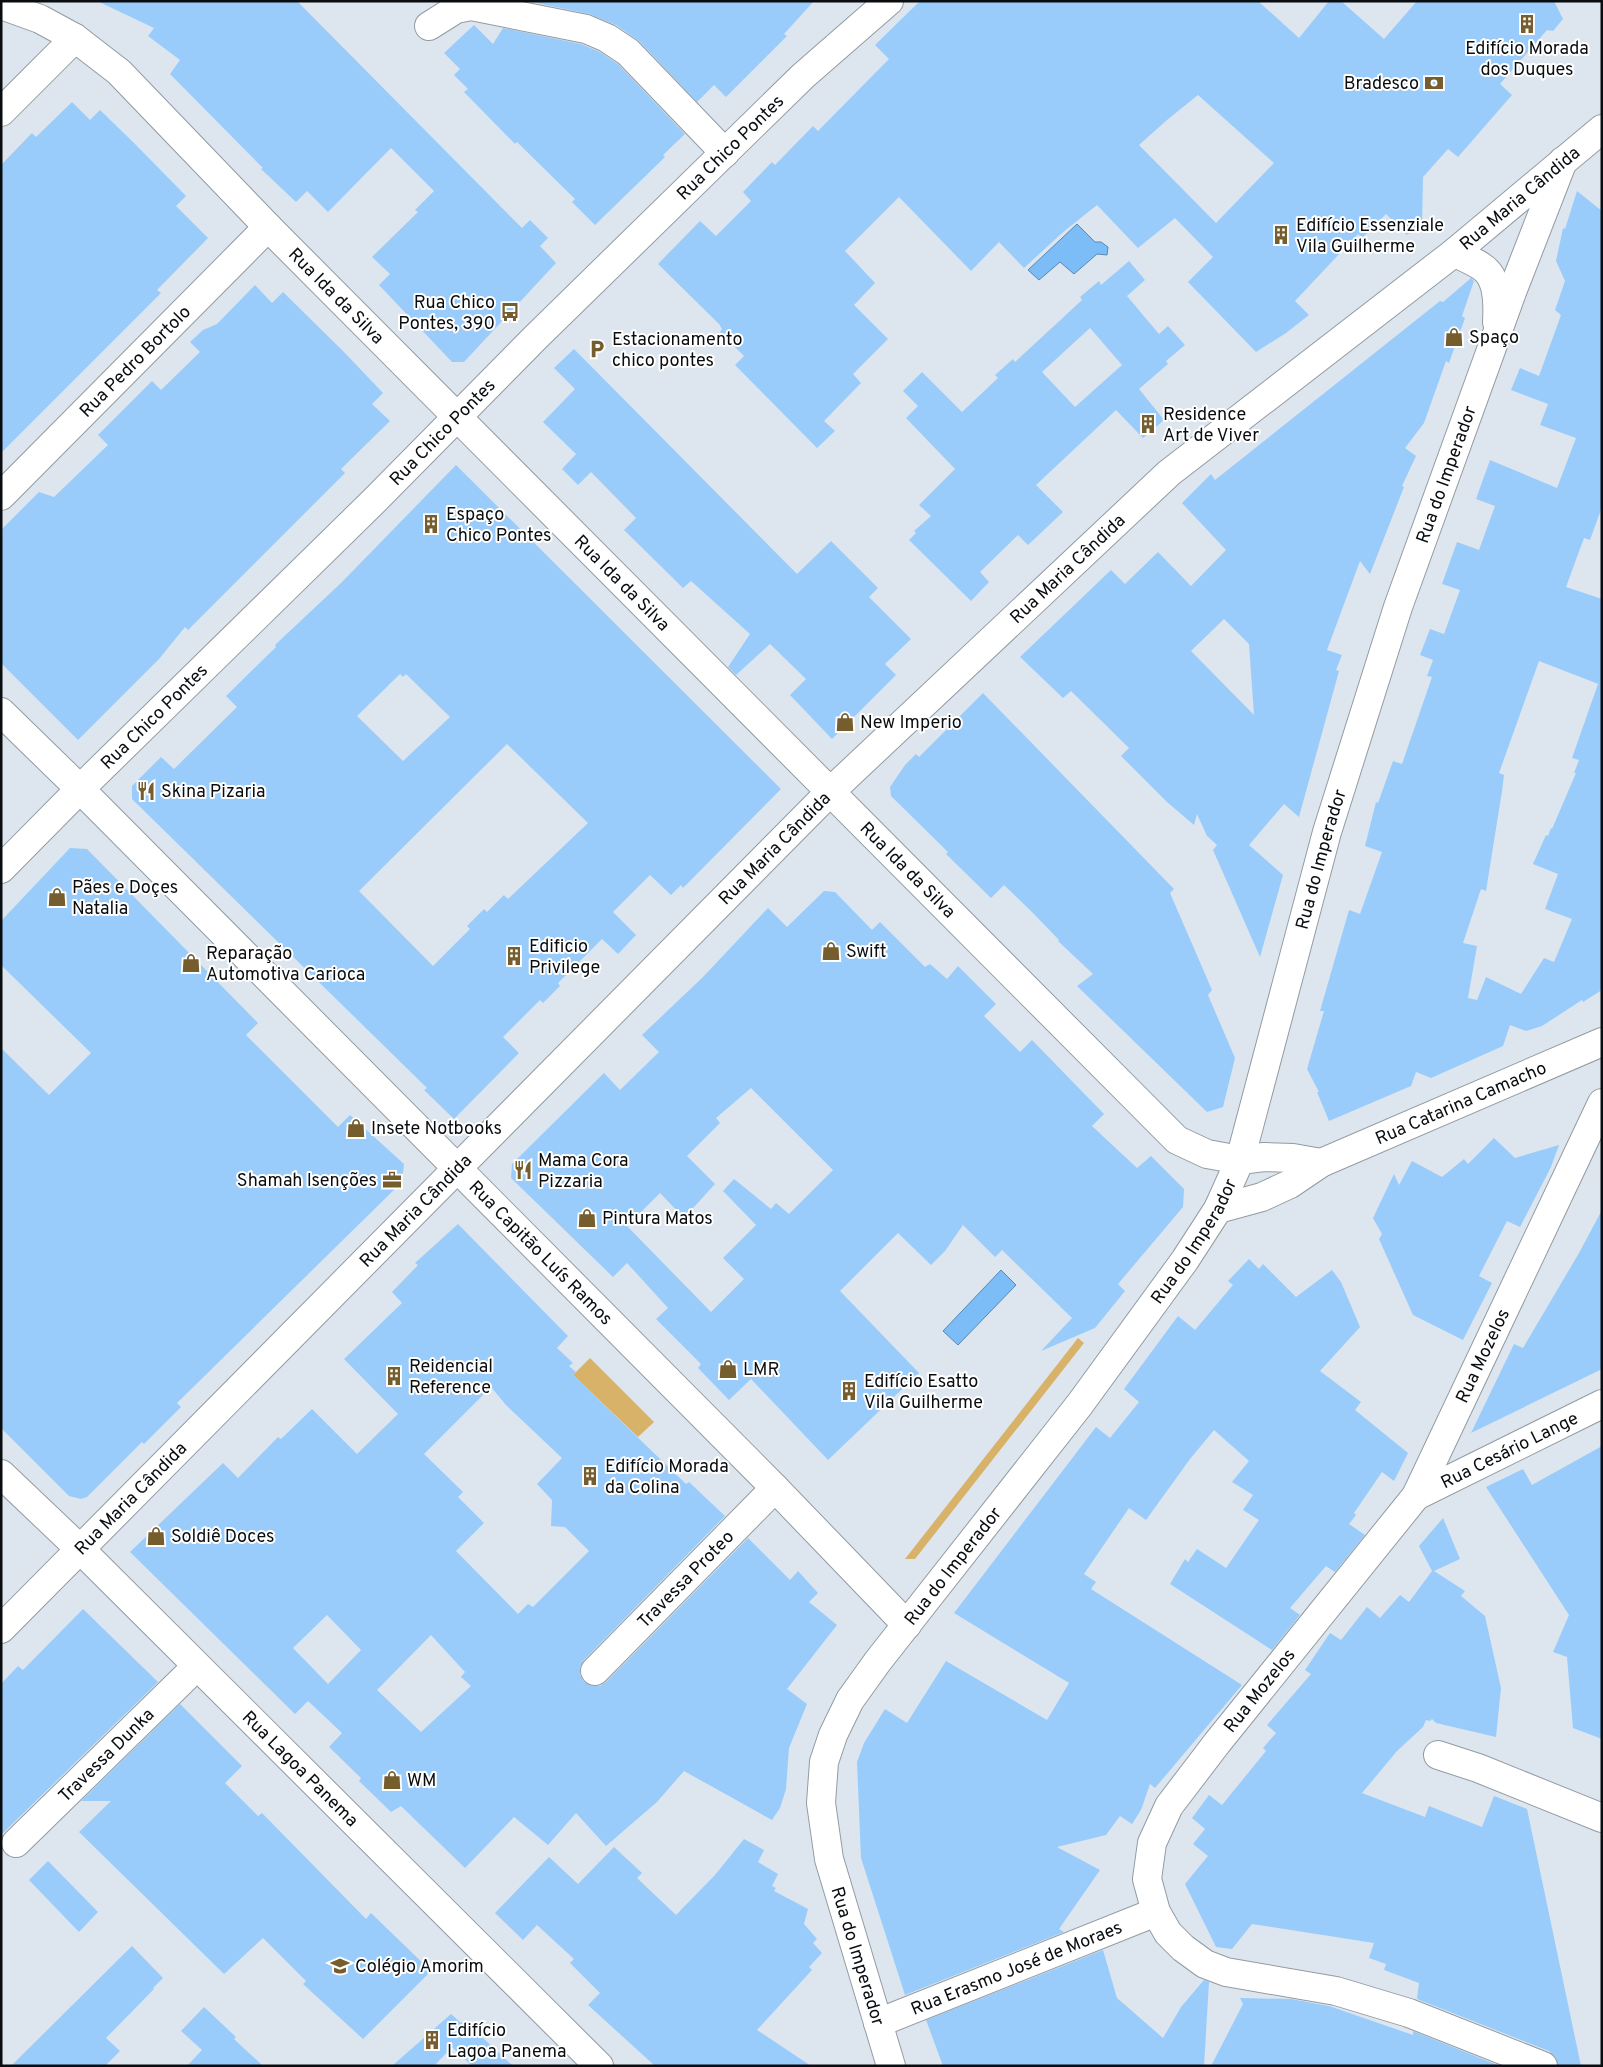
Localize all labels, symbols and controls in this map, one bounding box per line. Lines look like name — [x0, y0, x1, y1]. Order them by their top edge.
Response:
building icon: Edifício Morada dos Duques — [1516, 13, 1538, 35]
place label: Edifício Morada dos Duques — [1465, 38, 1589, 82]
bank icon: Bradesco — [1423, 72, 1445, 94]
place label: Bradesco — [1344, 73, 1419, 96]
street label: Rua Chico Pontes — [673, 91, 790, 206]
street label: Rua Maria Cândida — [1455, 142, 1585, 256]
place label: Edifício Essenziale Vila Guilherme — [1296, 215, 1444, 259]
building icon: Edifício Essenziale Vila Guilherme — [1270, 224, 1292, 246]
street label: Rua Ida da Silva — [283, 244, 388, 350]
place label: Rua Chico Pontes, 390 — [398, 292, 495, 336]
street label: Rua Pedro Bortolo — [75, 301, 196, 423]
bus stop icon: Rua Chico Pontes, 390 — [499, 301, 521, 323]
shop icon: Spaço — [1443, 326, 1465, 348]
place label: Spaço — [1469, 327, 1519, 350]
place label: Estacionamento chico pontes — [612, 329, 742, 373]
parking icon: Estacionamento chico pontes — [586, 338, 608, 360]
street label: Rua Chico Pontes — [385, 375, 501, 491]
street label: Rua do Imperador — [1412, 403, 1483, 547]
place label: Residence Art de Viver — [1163, 404, 1259, 448]
building icon: Residence Art de Viver — [1137, 413, 1159, 435]
place label: Espaço Chico Pontes — [446, 504, 552, 548]
street label: Rua Maria Cândida — [1006, 510, 1131, 630]
building icon: Espaço Chico Pontes — [420, 513, 442, 535]
street label: Rua Ida da Silva — [568, 531, 674, 637]
street label: Rua Chico Pontes — [97, 660, 214, 775]
shop icon: New Imperio — [834, 711, 856, 733]
place label: New Imperio — [860, 712, 962, 735]
restaurant icon: Skina Pizaria — [135, 780, 157, 802]
place label: Skina Pizaria — [161, 781, 266, 804]
street label: Rua do Imperador — [1292, 787, 1353, 932]
street label: Rua Maria Cândida — [714, 788, 837, 911]
street label: Rua Ida da Silva — [854, 818, 960, 924]
place label: Pães e Doçes Natalia — [72, 877, 178, 921]
shop icon: Pães e Doçes Natalia — [46, 886, 68, 908]
place label: Edificio Privilege — [529, 936, 600, 980]
shop icon: Swift — [820, 940, 842, 962]
place label: Swift — [846, 941, 887, 964]
place label: Reparação Automotiva Carioca — [206, 943, 365, 987]
building icon: Edificio Privilege — [503, 945, 525, 967]
shop icon: Reparação Automotiva Carioca — [180, 952, 202, 974]
street label: Rua Catarina Camacho — [1372, 1057, 1550, 1151]
shop icon: Insete Notbooks — [345, 1117, 367, 1139]
place label: Insete Notbooks — [371, 1118, 502, 1141]
street label: Rua Maria Cândida — [355, 1150, 478, 1273]
place label: Mama Cora Pizzaria — [538, 1150, 628, 1194]
restaurant icon: Mama Cora Pizzaria — [512, 1159, 534, 1181]
office icon: Shamah Isenções — [381, 1169, 403, 1191]
place label: Shamah Isenções — [237, 1170, 377, 1193]
street label: Rua do Imperador — [1147, 1175, 1243, 1309]
street label: Rua Capitão Luís Ramos — [463, 1176, 617, 1331]
shop icon: Pintura Matos — [576, 1207, 598, 1229]
place label: Pintura Matos — [602, 1208, 713, 1231]
street label: Rua Mozelos — [1452, 1305, 1516, 1407]
place label: Reidencial Reference — [409, 1356, 493, 1400]
shop icon: LMR — [717, 1358, 739, 1380]
place label: LMR — [743, 1359, 779, 1382]
building icon: Reidencial Reference — [383, 1365, 405, 1387]
place label: Edifício Esatto Vila Guilherme — [864, 1371, 983, 1415]
building icon: Edifício Esatto Vila Guilherme — [838, 1380, 860, 1402]
street label: Rua Cesário Lange — [1437, 1408, 1582, 1495]
street label: Rua Maria Cândida — [70, 1438, 193, 1561]
place label: Edifício Morada da Colina — [605, 1456, 729, 1500]
building icon: Edifício Morada da Colina — [579, 1465, 601, 1487]
street label: Rua do Imperador — [900, 1503, 1008, 1631]
shop icon: Soldiê Doces — [145, 1525, 167, 1547]
place label: Soldiê Doces — [171, 1526, 274, 1549]
street label: Travessa Proteo — [633, 1526, 740, 1634]
street label: Rua Mozelos — [1220, 1645, 1301, 1738]
street label: Travessa Dunka — [54, 1704, 160, 1808]
street label: Rua Lagoa Panema — [236, 1707, 362, 1833]
shop icon: WM — [381, 1769, 403, 1791]
place label: WM — [407, 1770, 436, 1793]
street label: Rua do Imperador — [824, 1884, 889, 2029]
street label: Rua Erasmo José de Moraes — [908, 1917, 1126, 2022]
school or university icon: Colégio Amorim — [329, 1955, 351, 1977]
place label: Colégio Amorim — [355, 1956, 484, 1979]
place label: Edifício Lagoa Panema — [447, 2020, 567, 2064]
building icon: Edifício Lagoa Panema — [421, 2029, 443, 2051]

